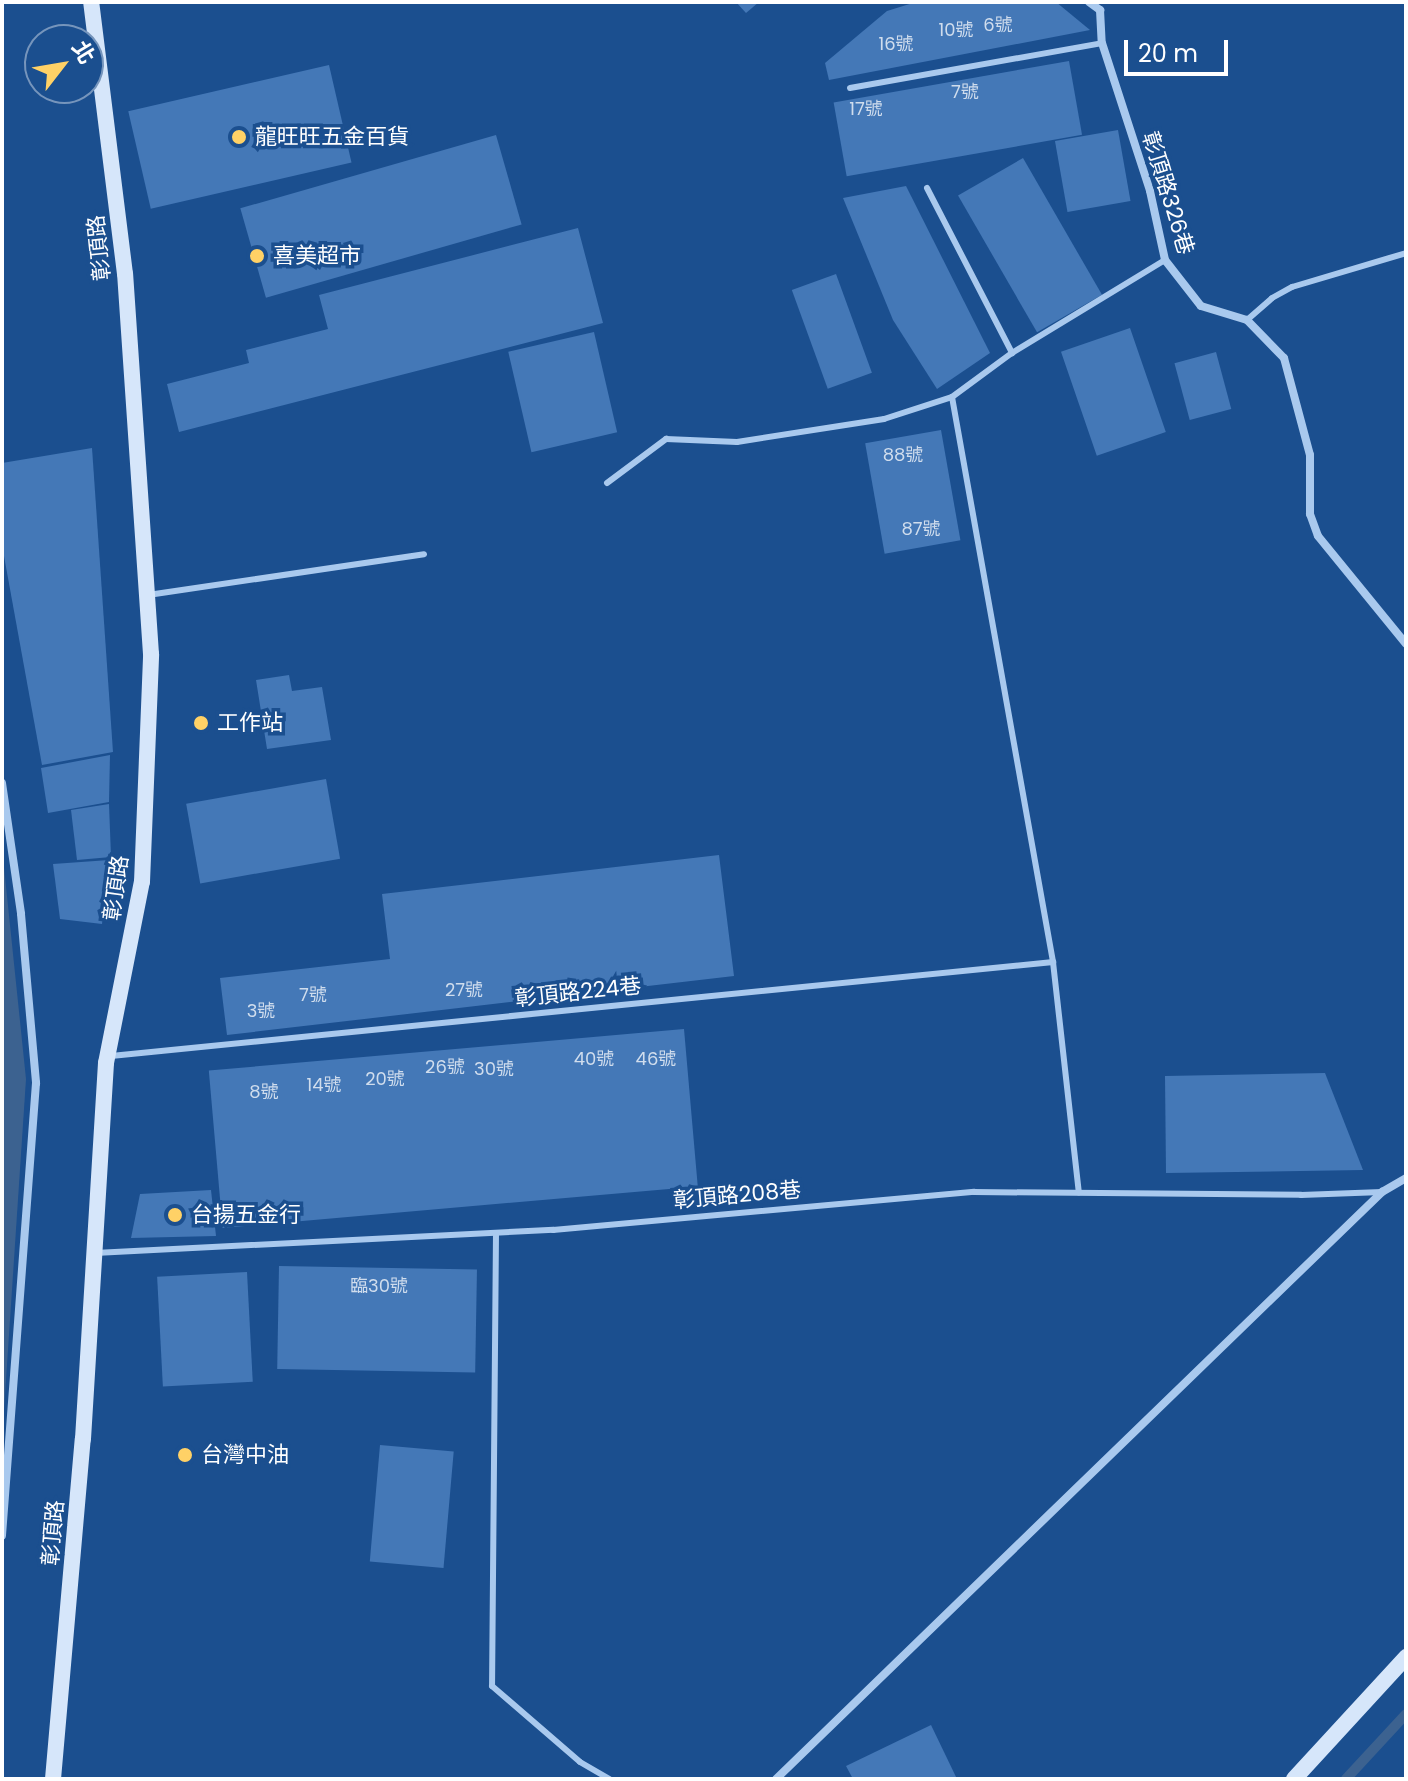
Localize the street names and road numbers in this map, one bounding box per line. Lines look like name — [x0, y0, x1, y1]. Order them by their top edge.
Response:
street label: 彰頂路326巷 — [1137, 128, 1199, 258]
street label: 彰頂路 — [82, 214, 116, 282]
street label: 彰頂路 — [98, 853, 134, 923]
street label: 彰頂路224巷 — [513, 972, 643, 1012]
street label: 彰頂路208巷 — [672, 1176, 802, 1214]
street label: 彰頂路 — [37, 1499, 69, 1567]

